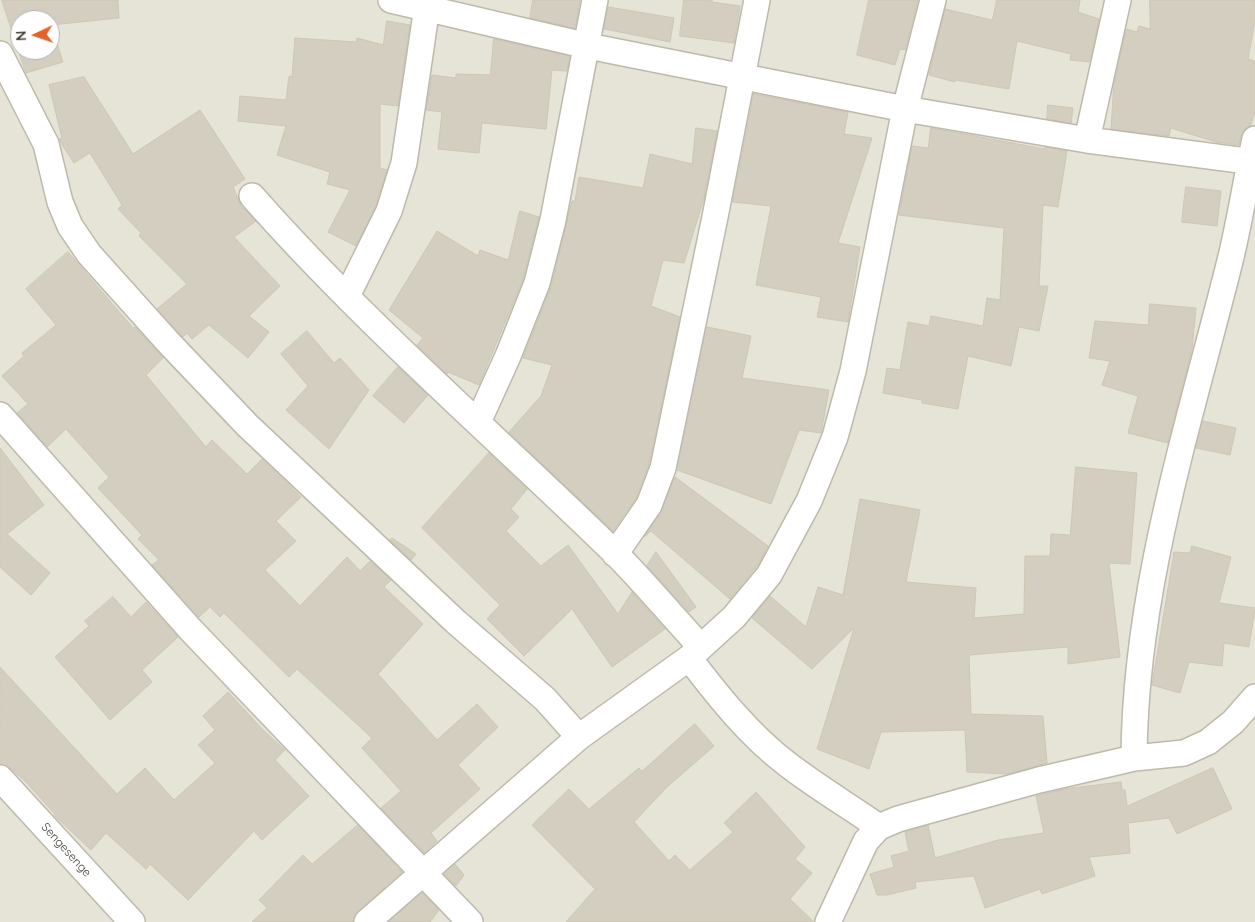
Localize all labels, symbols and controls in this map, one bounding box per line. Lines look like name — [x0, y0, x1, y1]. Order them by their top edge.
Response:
north arrow — [10, 10, 60, 60]
text: N — [12, 30, 30, 41]
street label: Sengesenge — [38, 820, 94, 880]

